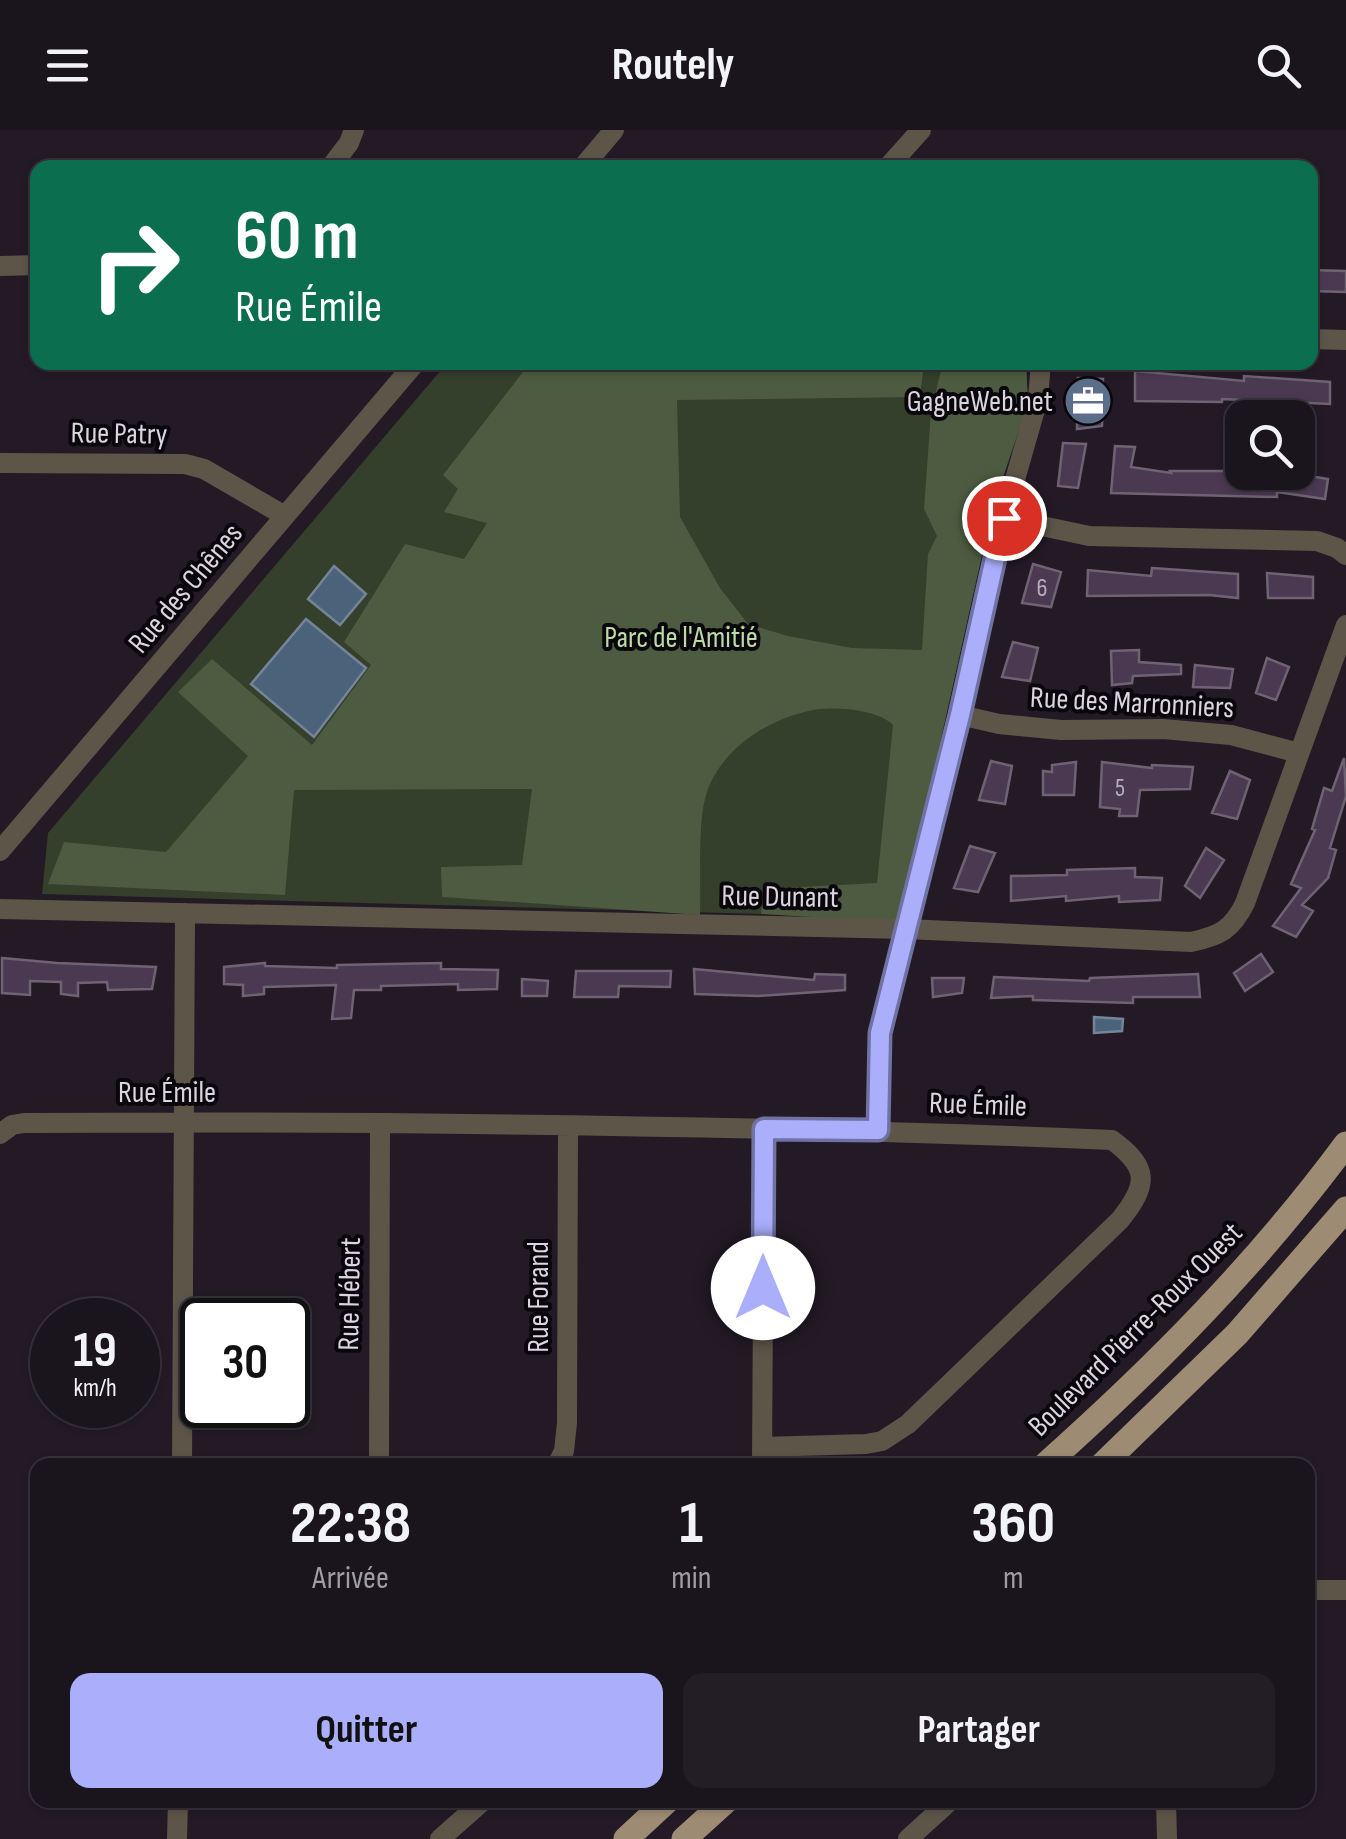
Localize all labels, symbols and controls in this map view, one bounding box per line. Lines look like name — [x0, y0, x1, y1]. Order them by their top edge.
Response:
icon: menu — [40, 38, 95, 93]
text: Routely — [612, 38, 734, 93]
icon: search — [1251, 38, 1306, 93]
text: 60 m — [235, 195, 359, 279]
icon: right — [70, 200, 200, 330]
text: Rue Émile — [235, 280, 382, 335]
office icon: GagneWeb.net — [1062, 375, 1114, 427]
place label: GagneWeb.net — [907, 384, 1053, 420]
map controls — [1225, 400, 1315, 490]
button: search — [1225, 400, 1315, 490]
street label: Rue Patry — [70, 415, 168, 453]
pin — [962, 476, 1047, 561]
icon: arrive — [977, 491, 1032, 546]
street label: Rue des Chênes — [121, 516, 250, 661]
house number: 6 — [1037, 573, 1047, 604]
park label: Parc de l'Amitié — [604, 620, 758, 656]
street label: Rue des Marronniers — [1029, 680, 1235, 726]
house number: 5 — [1115, 773, 1125, 804]
street label: Rue Dunant — [721, 878, 839, 916]
street label: Rue Émile — [118, 1075, 216, 1111]
street label: Rue Émile — [928, 1085, 1028, 1125]
street label: Boulevard Pierre-Roux Ouest — [1021, 1215, 1250, 1444]
position arrow — [711, 1236, 815, 1340]
street label: Rue Hébert — [331, 1237, 369, 1351]
street label: Rue Forand — [521, 1241, 557, 1353]
speed limit sign: 30 — [180, 1298, 310, 1428]
text: 19 — [73, 1321, 117, 1381]
text: km/h — [73, 1373, 117, 1404]
text: 22:38 — [290, 1488, 411, 1560]
text: 1 — [679, 1488, 703, 1560]
text: 360 — [971, 1488, 1055, 1560]
text: Arrivée — [312, 1559, 389, 1598]
text: min — [671, 1559, 711, 1598]
text: m — [1003, 1559, 1023, 1598]
button: Quitter — [70, 1673, 663, 1788]
button: Partager — [683, 1673, 1275, 1788]

